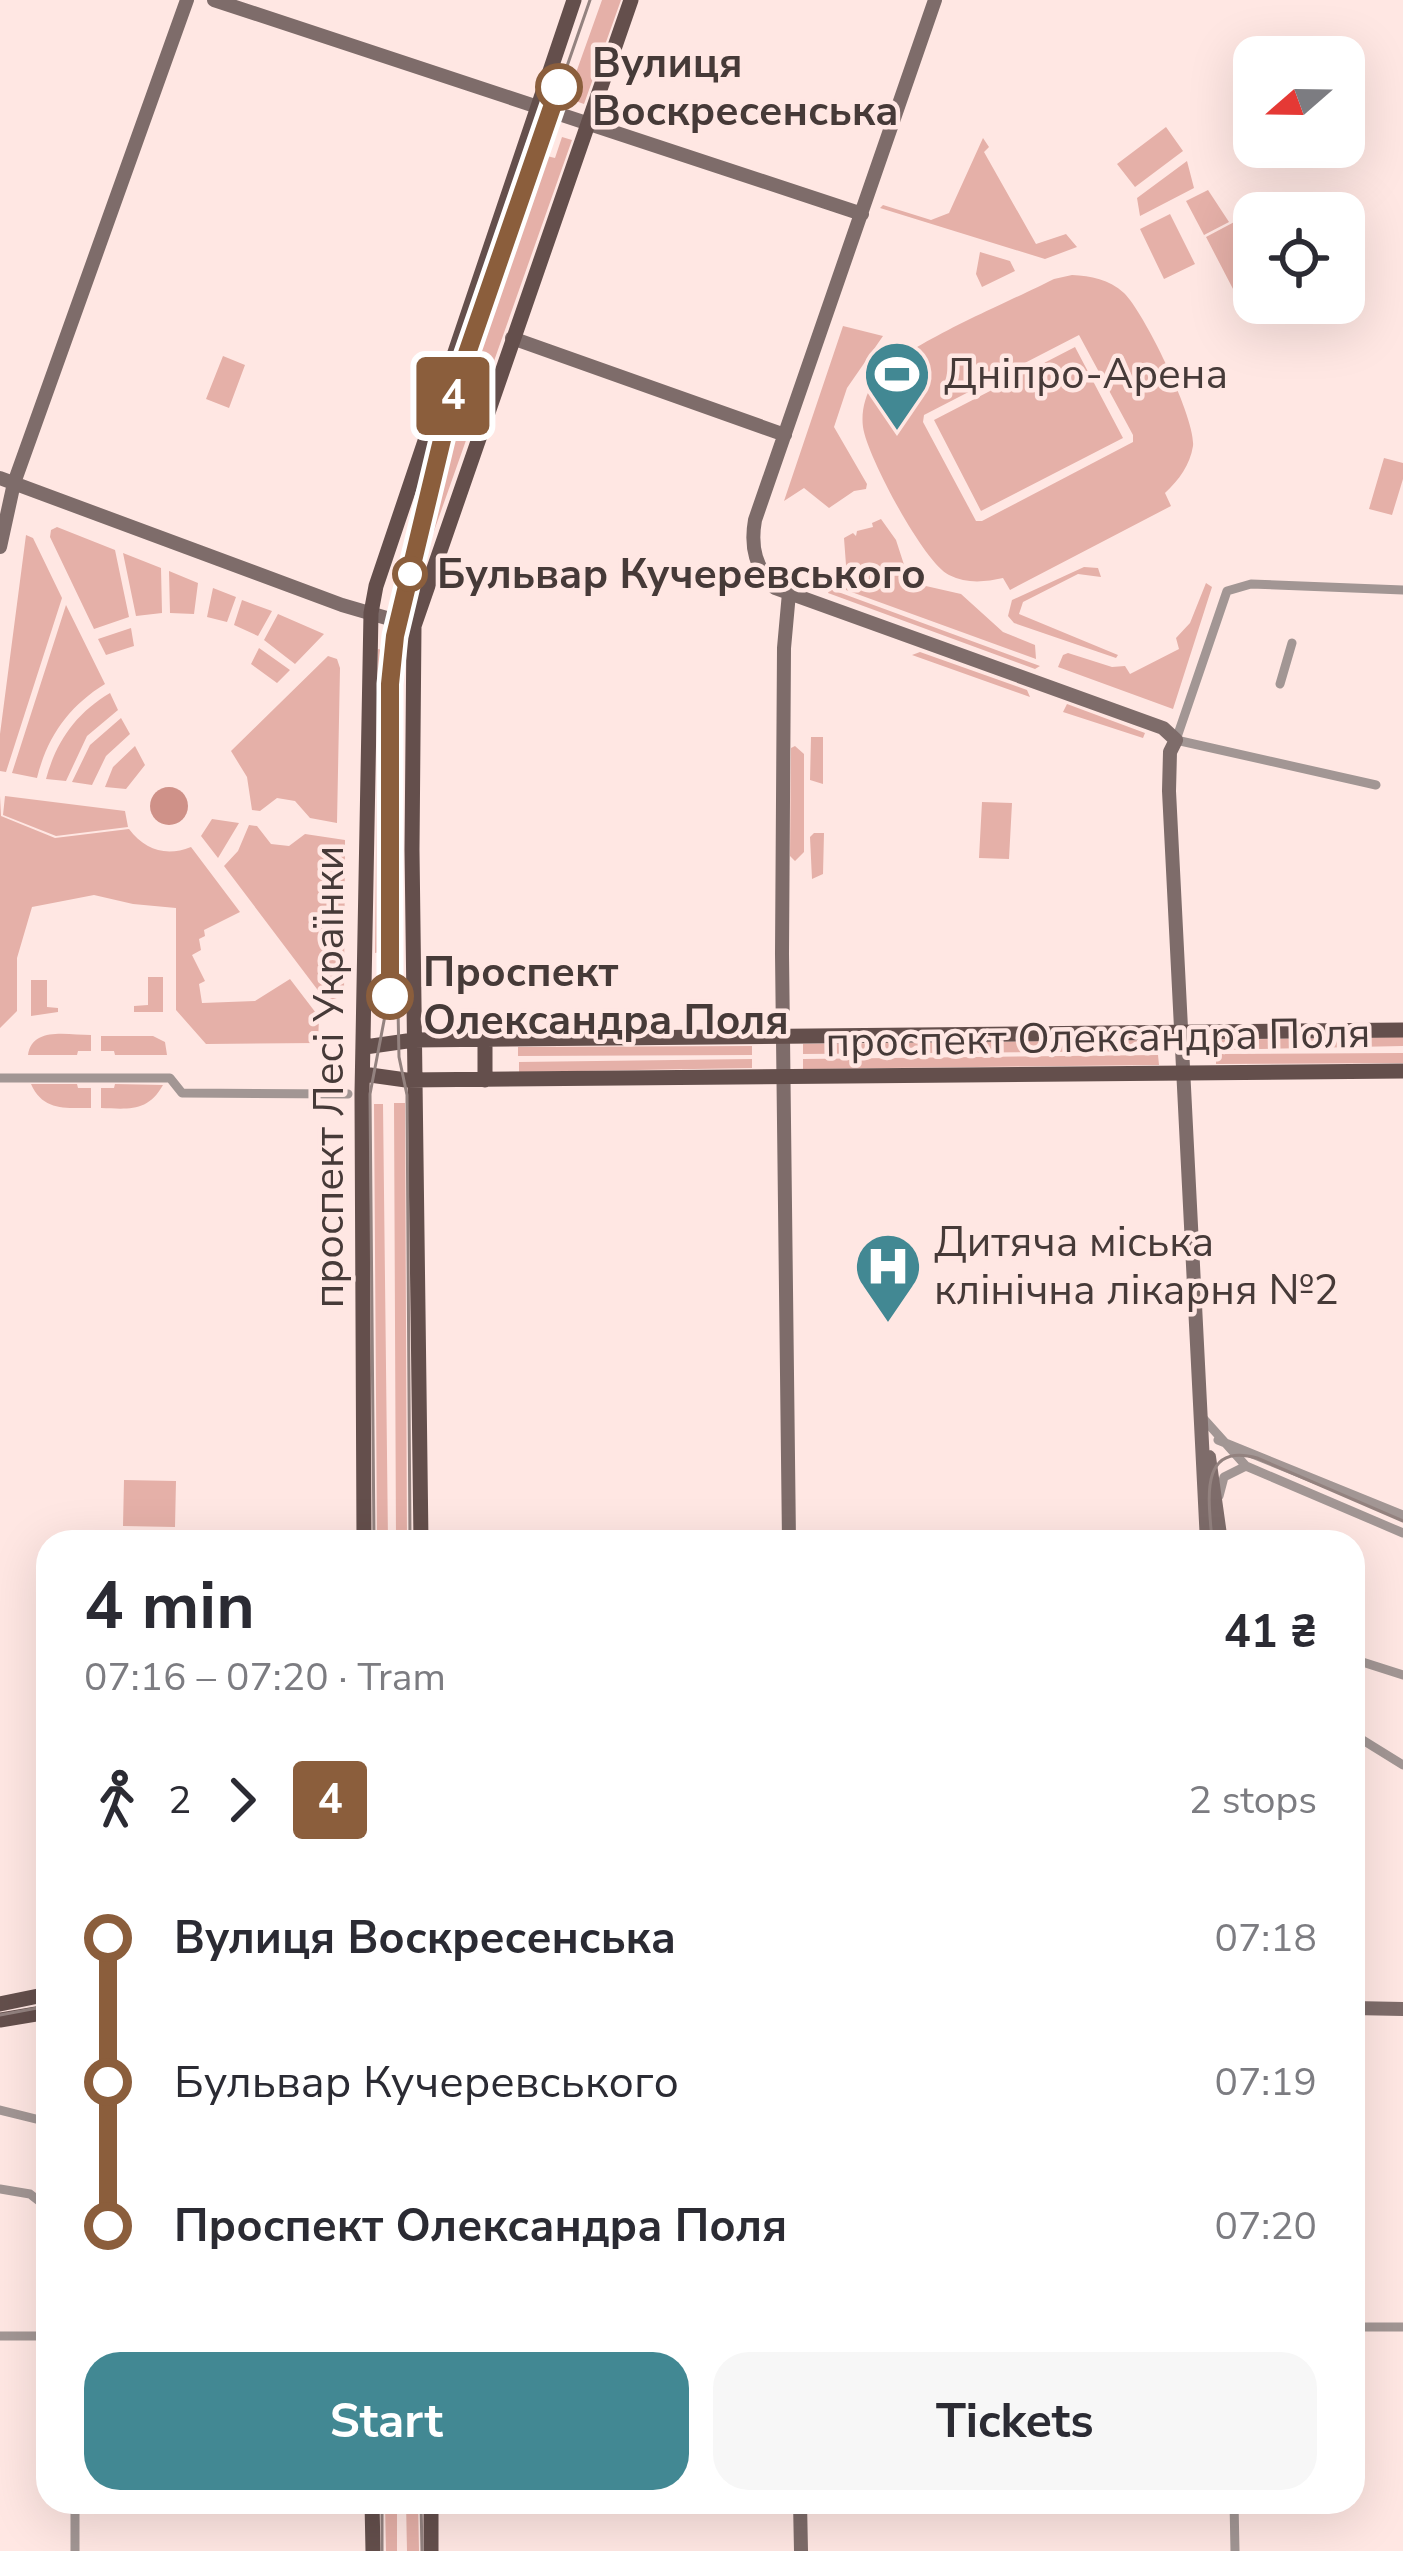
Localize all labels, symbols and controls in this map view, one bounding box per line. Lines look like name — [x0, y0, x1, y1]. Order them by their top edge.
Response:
place label: Вулиця Воскресенська — [592, 35, 899, 140]
north arrow — [1233, 36, 1365, 168]
map controls — [1233, 36, 1365, 324]
marker: Вулиця Воскресенська — [537, 65, 581, 109]
button: locate — [1233, 192, 1365, 324]
sports icon: Дніпро-Арена — [862, 339, 932, 433]
place label: Дніпро-Арена — [944, 346, 1228, 403]
line badge: 4 — [414, 357, 492, 435]
text: 4 — [440, 367, 466, 424]
place label: Бульвар Кучеревського — [437, 546, 926, 603]
marker: Бульвар Кучеревського — [394, 558, 426, 590]
street label: проспект Лесі Українки — [301, 846, 358, 1308]
place label: Проспект Олександра Поля — [423, 944, 789, 1049]
marker: Проспект Олександра Поля — [368, 974, 412, 1018]
street label: проспект Олександра Поля — [825, 1005, 1371, 1071]
place label: Дитяча міська клінічна лікарня №2 — [934, 1214, 1339, 1319]
hospital icon: Дитяча міська клінічна лікарня №2 — [853, 1231, 923, 1325]
text: 4 min — [84, 1561, 255, 1651]
text: 41 ₴ — [1224, 1602, 1317, 1663]
text: 07:16 – 07:20 · Tram — [84, 1651, 446, 1704]
icon: walk — [84, 1767, 150, 1833]
icon: forward — [209, 1767, 275, 1833]
text: 4 — [317, 1771, 343, 1828]
text: 2 — [168, 1774, 191, 1827]
text: 2 stops — [1188, 1774, 1317, 1827]
text: Вулиця Воскресенська — [174, 1908, 676, 1969]
text: 07:18 — [1215, 1912, 1317, 1965]
text: Бульвар Кучеревського — [174, 2052, 679, 2113]
text: 07:19 — [1215, 2056, 1317, 2109]
text: Проспект Олександра Поля — [174, 2196, 787, 2257]
text: 07:20 — [1215, 2200, 1317, 2253]
button: Start — [84, 2352, 689, 2490]
button: Tickets — [713, 2352, 1317, 2490]

